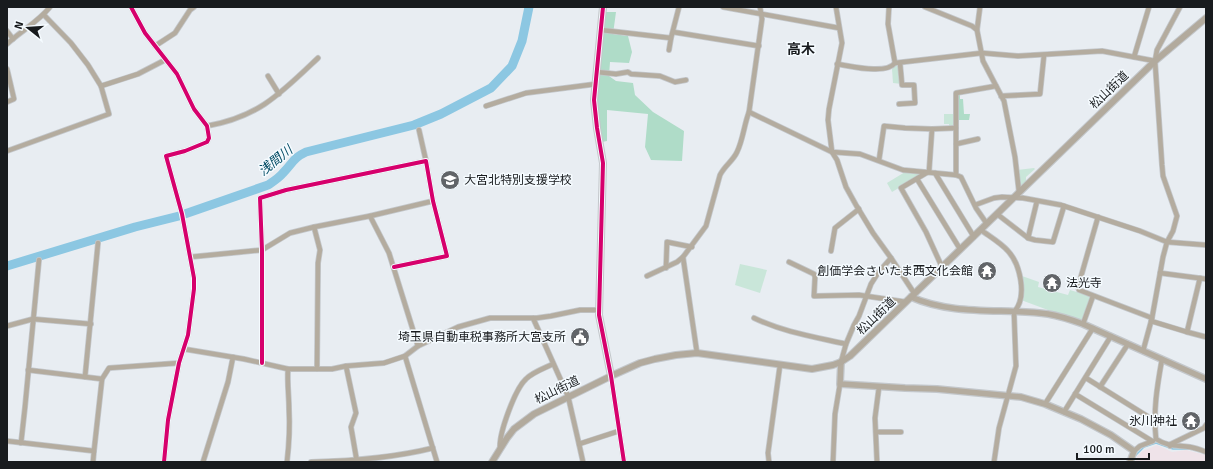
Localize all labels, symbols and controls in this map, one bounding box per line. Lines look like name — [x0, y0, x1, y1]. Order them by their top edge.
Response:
north arrow — [8, 8, 48, 48]
text: N — [12, 20, 26, 31]
district label: 高木 — [787, 41, 815, 58]
street label: 松山街道 — [1087, 68, 1132, 112]
water label: 浅間川 — [255, 141, 297, 179]
school or university icon: 大宮北特別支援学校 — [439, 169, 461, 191]
place label: 大宮北特別支援学校 — [464, 173, 572, 188]
temple icon: 創価学会さいたま西文化会館 — [976, 260, 998, 282]
place label: 創価学会さいたま西文化会館 — [817, 264, 973, 279]
temple icon: 法光寺 — [1041, 272, 1063, 294]
place label: 法光寺 — [1066, 276, 1102, 291]
street label: 松山街道 — [854, 294, 899, 338]
public building icon: 埼玉県自動車税事務所大宮支所 — [569, 326, 591, 348]
place label: 埼玉県自動車税事務所大宮支所 — [398, 330, 566, 345]
street label: 松山街道 — [532, 373, 582, 408]
temple icon: 氷川神社 — [1180, 410, 1202, 432]
place label: 氷川神社 — [1129, 414, 1177, 429]
scale bar — [1077, 435, 1149, 461]
text: 100 m — [1083, 442, 1115, 457]

